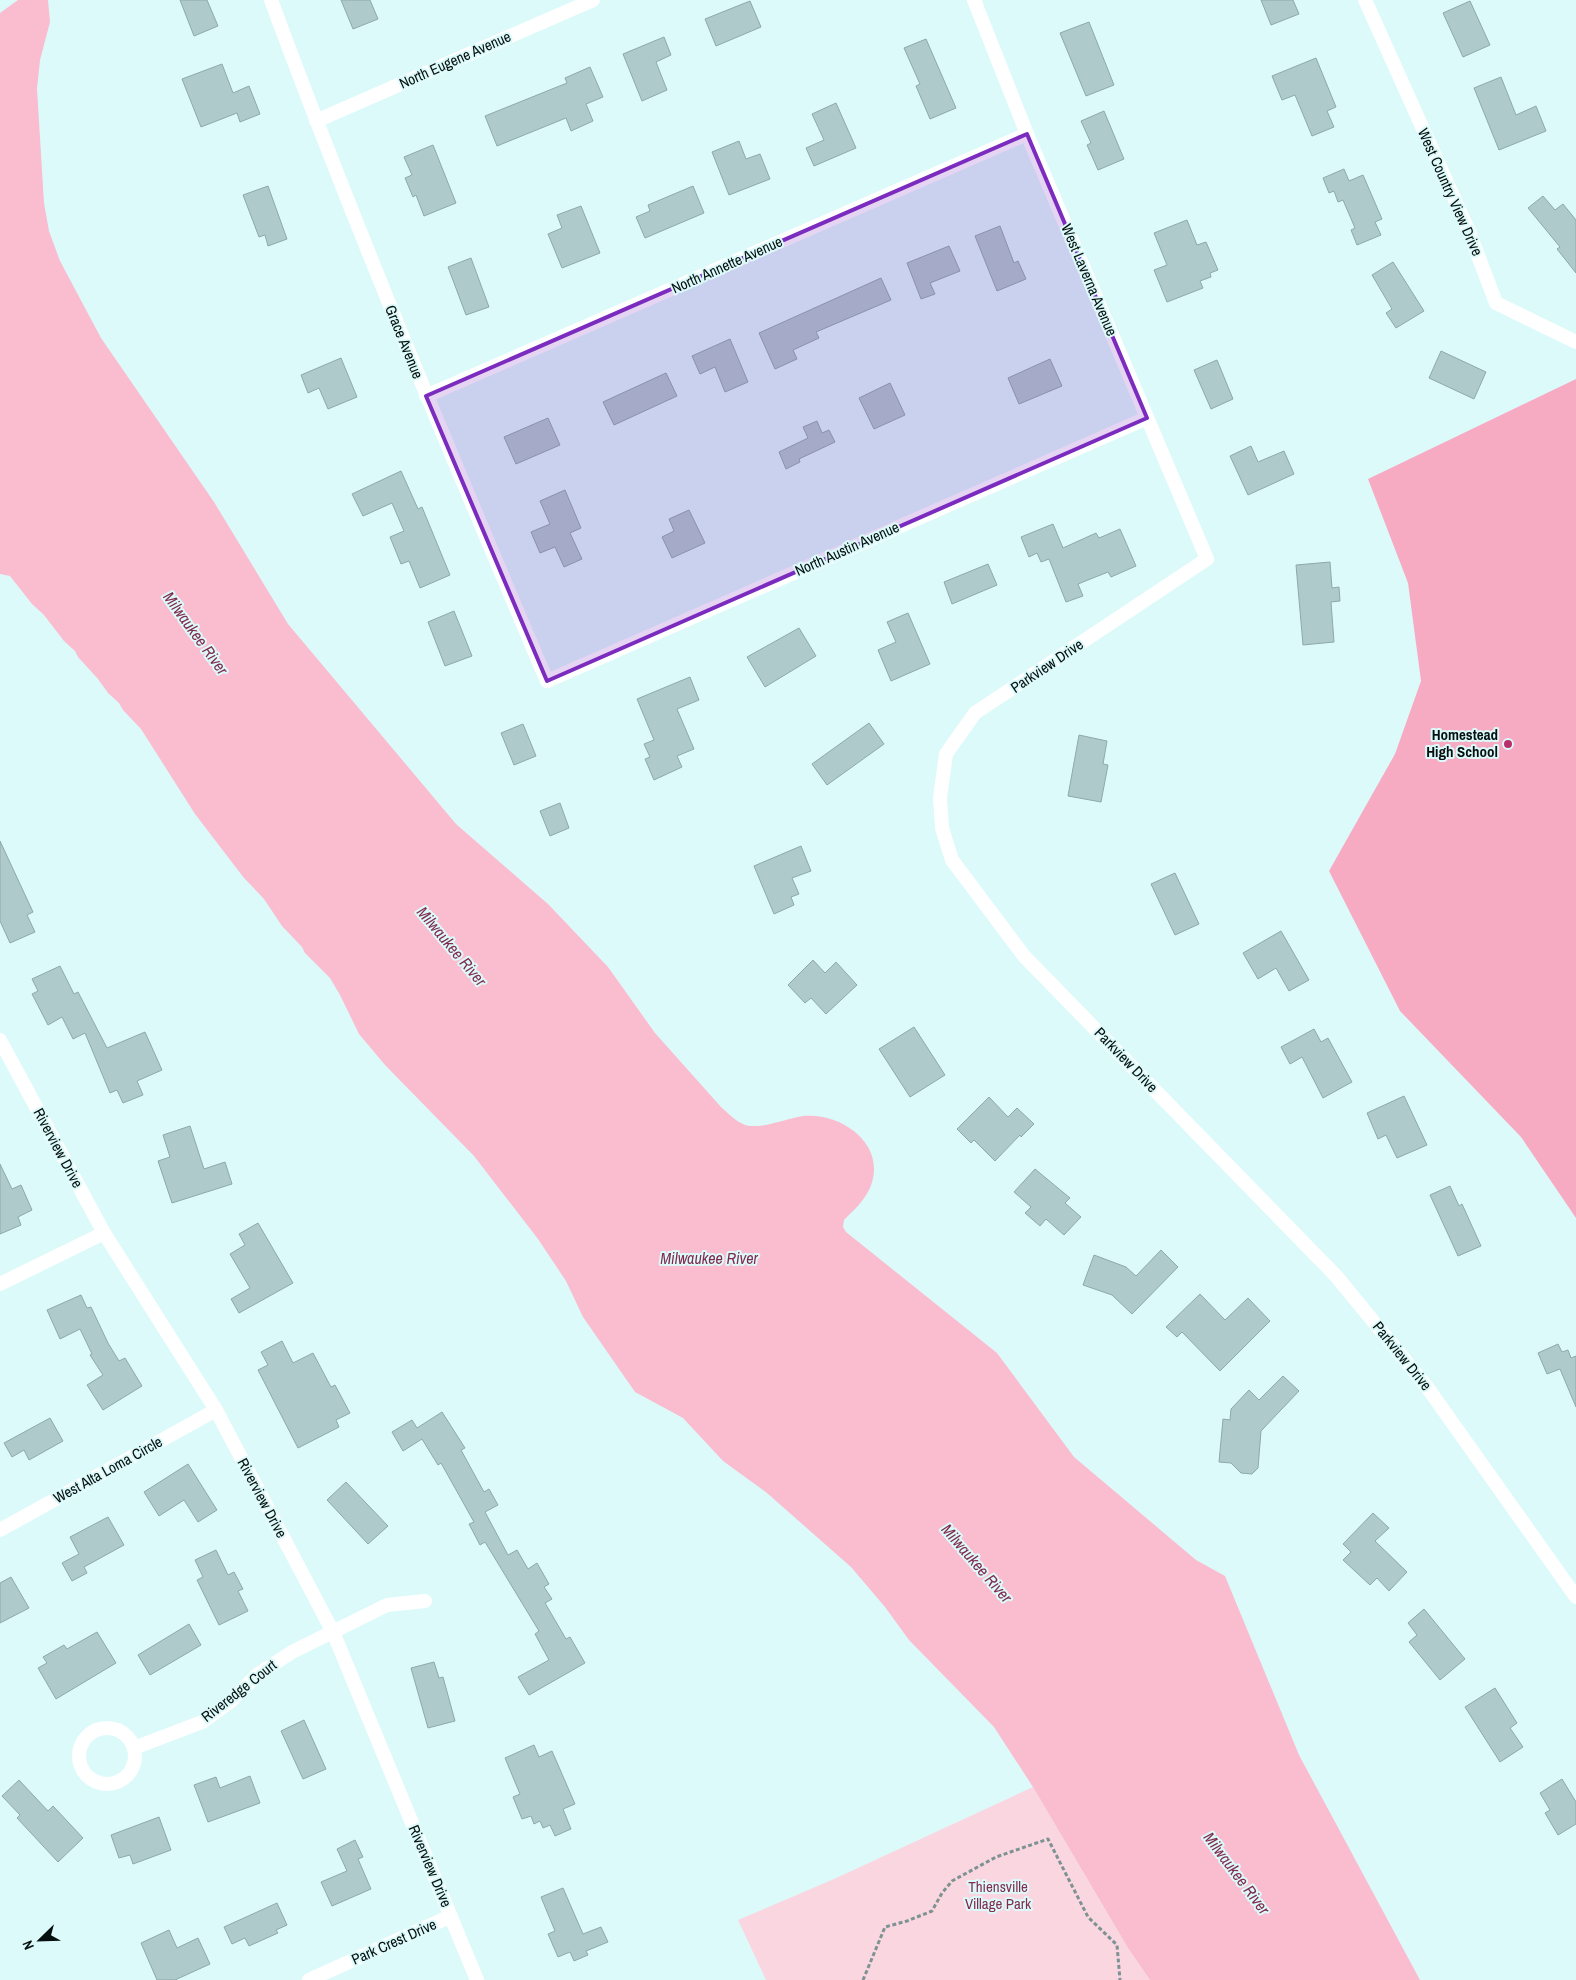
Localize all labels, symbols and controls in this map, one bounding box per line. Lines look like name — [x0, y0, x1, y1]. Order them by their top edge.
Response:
street label: North Eugene Avenue — [396, 25, 514, 94]
street label: West Country View Drive — [1413, 125, 1488, 259]
street label: West Laverna Avenue — [1056, 221, 1123, 339]
street label: North Annette Avenue — [668, 231, 786, 298]
street label: Grace Avenue — [380, 302, 429, 382]
street label: North Austin Avenue — [791, 516, 902, 581]
water label: Milwaukee River — [158, 587, 234, 679]
street label: Parkview Drive — [1006, 633, 1087, 698]
place label: Homestead High School — [1426, 724, 1498, 762]
marker: Homestead High School — [1502, 738, 1514, 750]
water label: Milwaukee River — [412, 902, 492, 991]
street label: Parkview Drive — [1090, 1022, 1163, 1097]
street label: Riverview Drive — [29, 1104, 88, 1191]
water label: Milwaukee River — [660, 1247, 758, 1269]
street label: Parkview Drive — [1368, 1317, 1437, 1395]
street label: West Alta Loma Circle — [50, 1431, 166, 1508]
street label: Riverview Drive — [233, 1454, 292, 1541]
water label: Milwaukee River — [937, 1519, 1018, 1608]
street label: Riveredge Court — [197, 1654, 281, 1727]
street label: Riverview Drive — [404, 1821, 457, 1910]
water label: Milwaukee River — [1199, 1827, 1276, 1919]
park label: Thiensville Village Park — [965, 1876, 1032, 1914]
street label: Park Crest Drive — [348, 1913, 440, 1970]
north arrow — [15, 1915, 65, 1965]
text: N — [18, 1938, 38, 1952]

